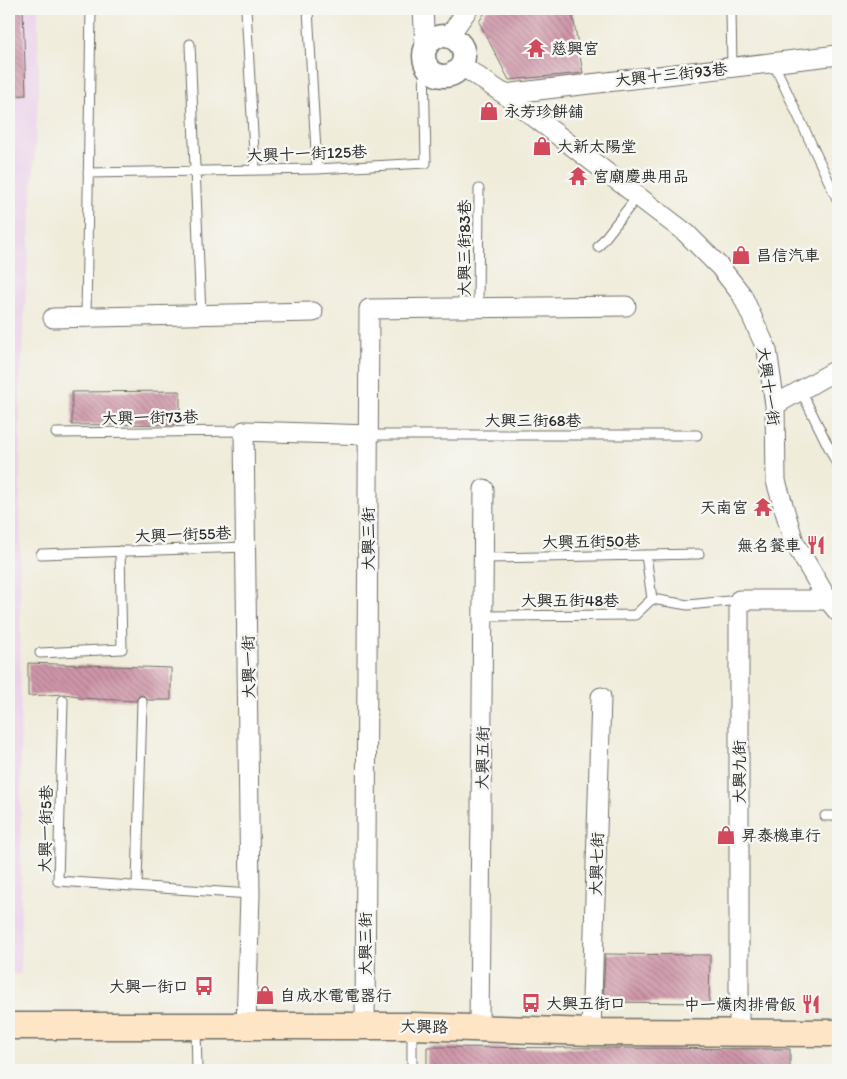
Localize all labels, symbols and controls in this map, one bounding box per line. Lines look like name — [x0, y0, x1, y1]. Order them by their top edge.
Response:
temple icon: 慈興宮 — [525, 37, 547, 59]
place label: 慈興宮 — [551, 39, 599, 58]
street label: 大興十三街93巷 — [614, 59, 728, 90]
shop icon: 永芳珍餅舖 — [478, 100, 500, 122]
place label: 永芳珍餅舖 — [504, 102, 584, 121]
shop icon: 大新太陽堂 — [531, 135, 553, 157]
place label: 大新太陽堂 — [557, 137, 637, 156]
street label: 大興十一街125巷 — [247, 142, 367, 165]
temple icon: 宮廟慶典用品 — [567, 165, 589, 187]
place label: 宮廟慶典用品 — [593, 167, 689, 186]
street label: 大興三街83巷 — [455, 199, 474, 297]
shop icon: 昌信汽車 — [730, 244, 752, 266]
place label: 昌信汽車 — [756, 246, 820, 265]
street label: 大興十一街 — [754, 345, 783, 427]
street label: 大興一街73巷 — [102, 407, 198, 428]
street label: 大興三街68巷 — [484, 411, 582, 430]
temple icon: 天南宮 — [752, 496, 774, 518]
place label: 天南宮 — [700, 498, 748, 517]
street label: 大興三街 — [359, 507, 378, 571]
street label: 大興一街55巷 — [134, 523, 232, 546]
street label: 大興五街50巷 — [542, 531, 640, 552]
restaurant icon: 無名餐車 — [805, 534, 827, 556]
place label: 無名餐車 — [737, 536, 801, 555]
street label: 大興五街48巷 — [521, 591, 619, 610]
street label: 大興一街 — [238, 635, 259, 699]
street label: 大興五街 — [472, 726, 493, 790]
street label: 大興九街 — [730, 740, 749, 804]
street label: 大興一街5巷 — [35, 785, 56, 873]
shop icon: 昇泰機車行 — [715, 824, 737, 846]
place label: 昇泰機車行 — [741, 826, 821, 845]
street label: 大興七街 — [586, 832, 607, 896]
street label: 大興三街 — [356, 912, 375, 976]
bus stop icon: 大興一街口 — [193, 975, 215, 997]
place label: 大興一街口 — [109, 977, 189, 996]
shop icon: 自成水電電器行 — [254, 984, 276, 1006]
place label: 自成水電電器行 — [280, 986, 392, 1005]
bus stop icon: 大興五街口 — [520, 992, 542, 1014]
restaurant icon: 中一爌肉排骨飯 — [800, 993, 822, 1015]
place label: 大興五街口 — [546, 994, 626, 1013]
place label: 中一爌肉排骨飯 — [684, 995, 796, 1014]
street label: 大興路 — [400, 1017, 448, 1036]

